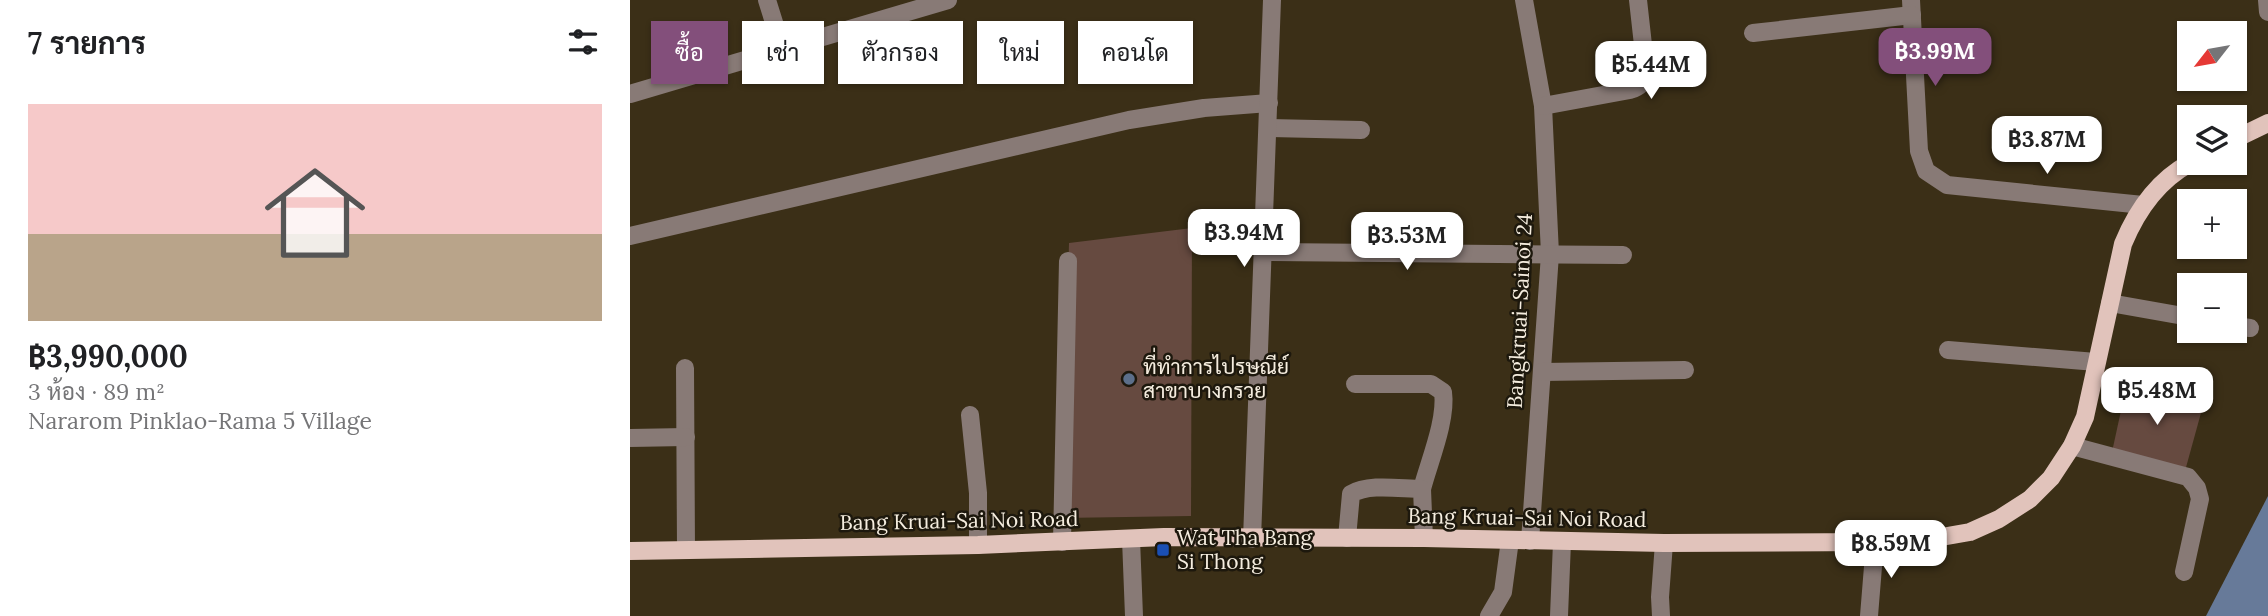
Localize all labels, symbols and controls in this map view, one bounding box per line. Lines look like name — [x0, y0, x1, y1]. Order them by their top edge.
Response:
chip: ซื้อ — [651, 21, 728, 84]
chip: เช่า — [742, 21, 824, 84]
chip: ตัวกรอง — [838, 21, 963, 84]
chip: ใหม่ — [977, 21, 1064, 84]
chip: คอนโด — [1078, 21, 1193, 84]
north arrow — [2177, 21, 2247, 91]
map controls — [2177, 21, 2247, 343]
icon: filters — [564, 23, 602, 61]
text: 7 รายการ — [28, 24, 146, 62]
pin: ฿3.99M — [1878, 28, 1992, 88]
text: ฿3.99M — [1895, 36, 1975, 65]
pin: ฿5.44M — [1594, 42, 1708, 101]
text: ฿5.44M — [1611, 49, 1691, 78]
button: layers — [2177, 105, 2247, 175]
pin: ฿3.87M — [1990, 116, 2104, 176]
text: ฿3.87M — [2008, 124, 2086, 153]
icon: home — [252, 150, 378, 276]
button: + — [2177, 189, 2247, 259]
pin: ฿3.94M — [1187, 210, 1301, 269]
pin: ฿3.53M — [1350, 212, 1464, 272]
street label: Bangkruai-Sainoi 24 — [1501, 213, 1538, 409]
text: ฿3.94M — [1204, 217, 1284, 246]
text: ฿3.53M — [1367, 220, 1447, 249]
button: − — [2177, 273, 2247, 343]
text: ฿3,990,000 — [28, 337, 188, 375]
place label: ที่ทำการไปรษณีย์ สาขาบางกรวย — [1143, 347, 1289, 404]
pin: ฿5.48M — [2100, 368, 2214, 427]
marker: ที่ทำการไปรษณีย์ สาขาบางกรวย — [1121, 371, 1137, 387]
text: ฿5.48M — [2117, 375, 2197, 404]
text: 3 ห้อง · 89 m² — [28, 377, 165, 406]
text: Nararom Pinklao-Rama 5 Village — [28, 406, 372, 435]
street label: Bang Kruai-Sai Noi Road — [1407, 502, 1647, 533]
street label: Bang Kruai-Sai Noi Road — [839, 505, 1079, 536]
pin: ฿8.59M — [1834, 520, 1948, 580]
place label: Wat Tha Bang Si Thong — [1177, 524, 1312, 575]
text: ฿8.59M — [1851, 528, 1931, 557]
marker: Wat Tha Bang Si Thong — [1155, 542, 1171, 558]

